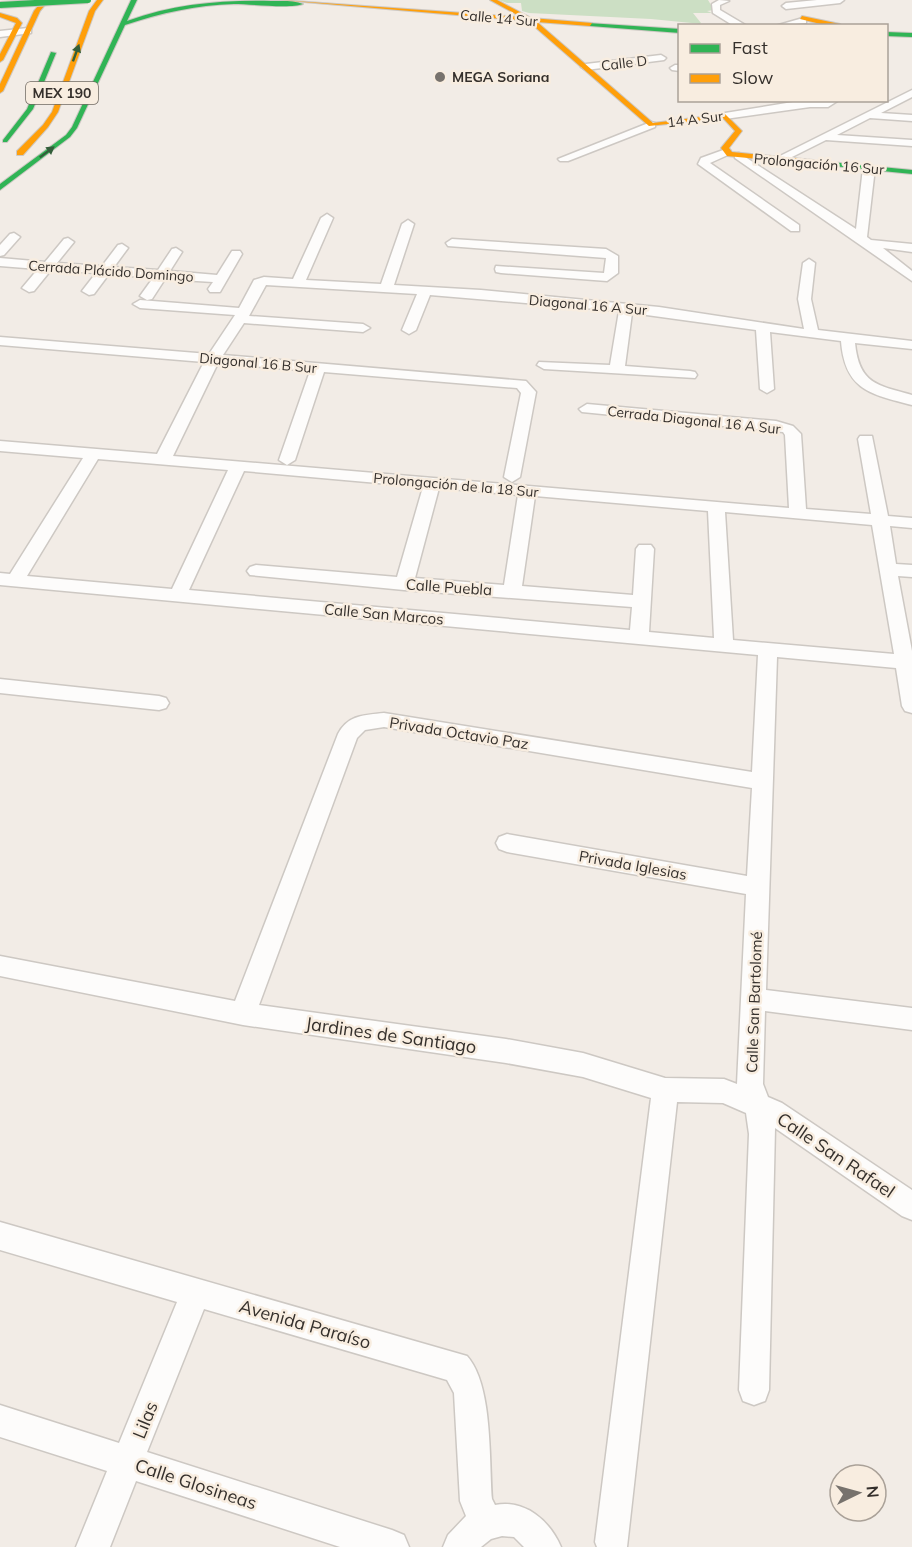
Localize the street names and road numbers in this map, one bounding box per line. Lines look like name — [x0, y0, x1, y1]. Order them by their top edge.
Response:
street label: Calle 14 Sur — [459, 6, 540, 30]
street label: Calle D — [600, 51, 648, 75]
road number: MEX 190 — [26, 82, 98, 104]
street label: 14 A Sur — [666, 107, 725, 131]
street label: Prolongación 16 Sur — [753, 149, 886, 179]
street label: Cerrada Plácido Domingo — [28, 256, 194, 286]
street label: Diagonal 16 A Sur — [528, 291, 649, 319]
street label: Diagonal 16 B Sur — [199, 349, 318, 377]
street label: Cerrada Diagonal 16 A Sur — [606, 402, 782, 438]
street label: Prolongación de la 18 Sur — [373, 469, 540, 501]
street label: Calle Puebla — [405, 575, 493, 599]
street label: Calle San Marcos — [324, 599, 444, 629]
street label: Privada Octavio Paz — [388, 713, 530, 753]
street label: Privada Iglesias — [577, 846, 689, 884]
street label: Calle San Bartolomé — [742, 931, 766, 1073]
street label: Jardines de Santiago — [304, 1012, 478, 1058]
street label: Calle San Rafael — [773, 1107, 899, 1203]
street label: Avenida Paraíso — [237, 1294, 373, 1354]
street label: Lilas — [127, 1398, 163, 1442]
street label: Calle Glosineas — [132, 1453, 260, 1515]

